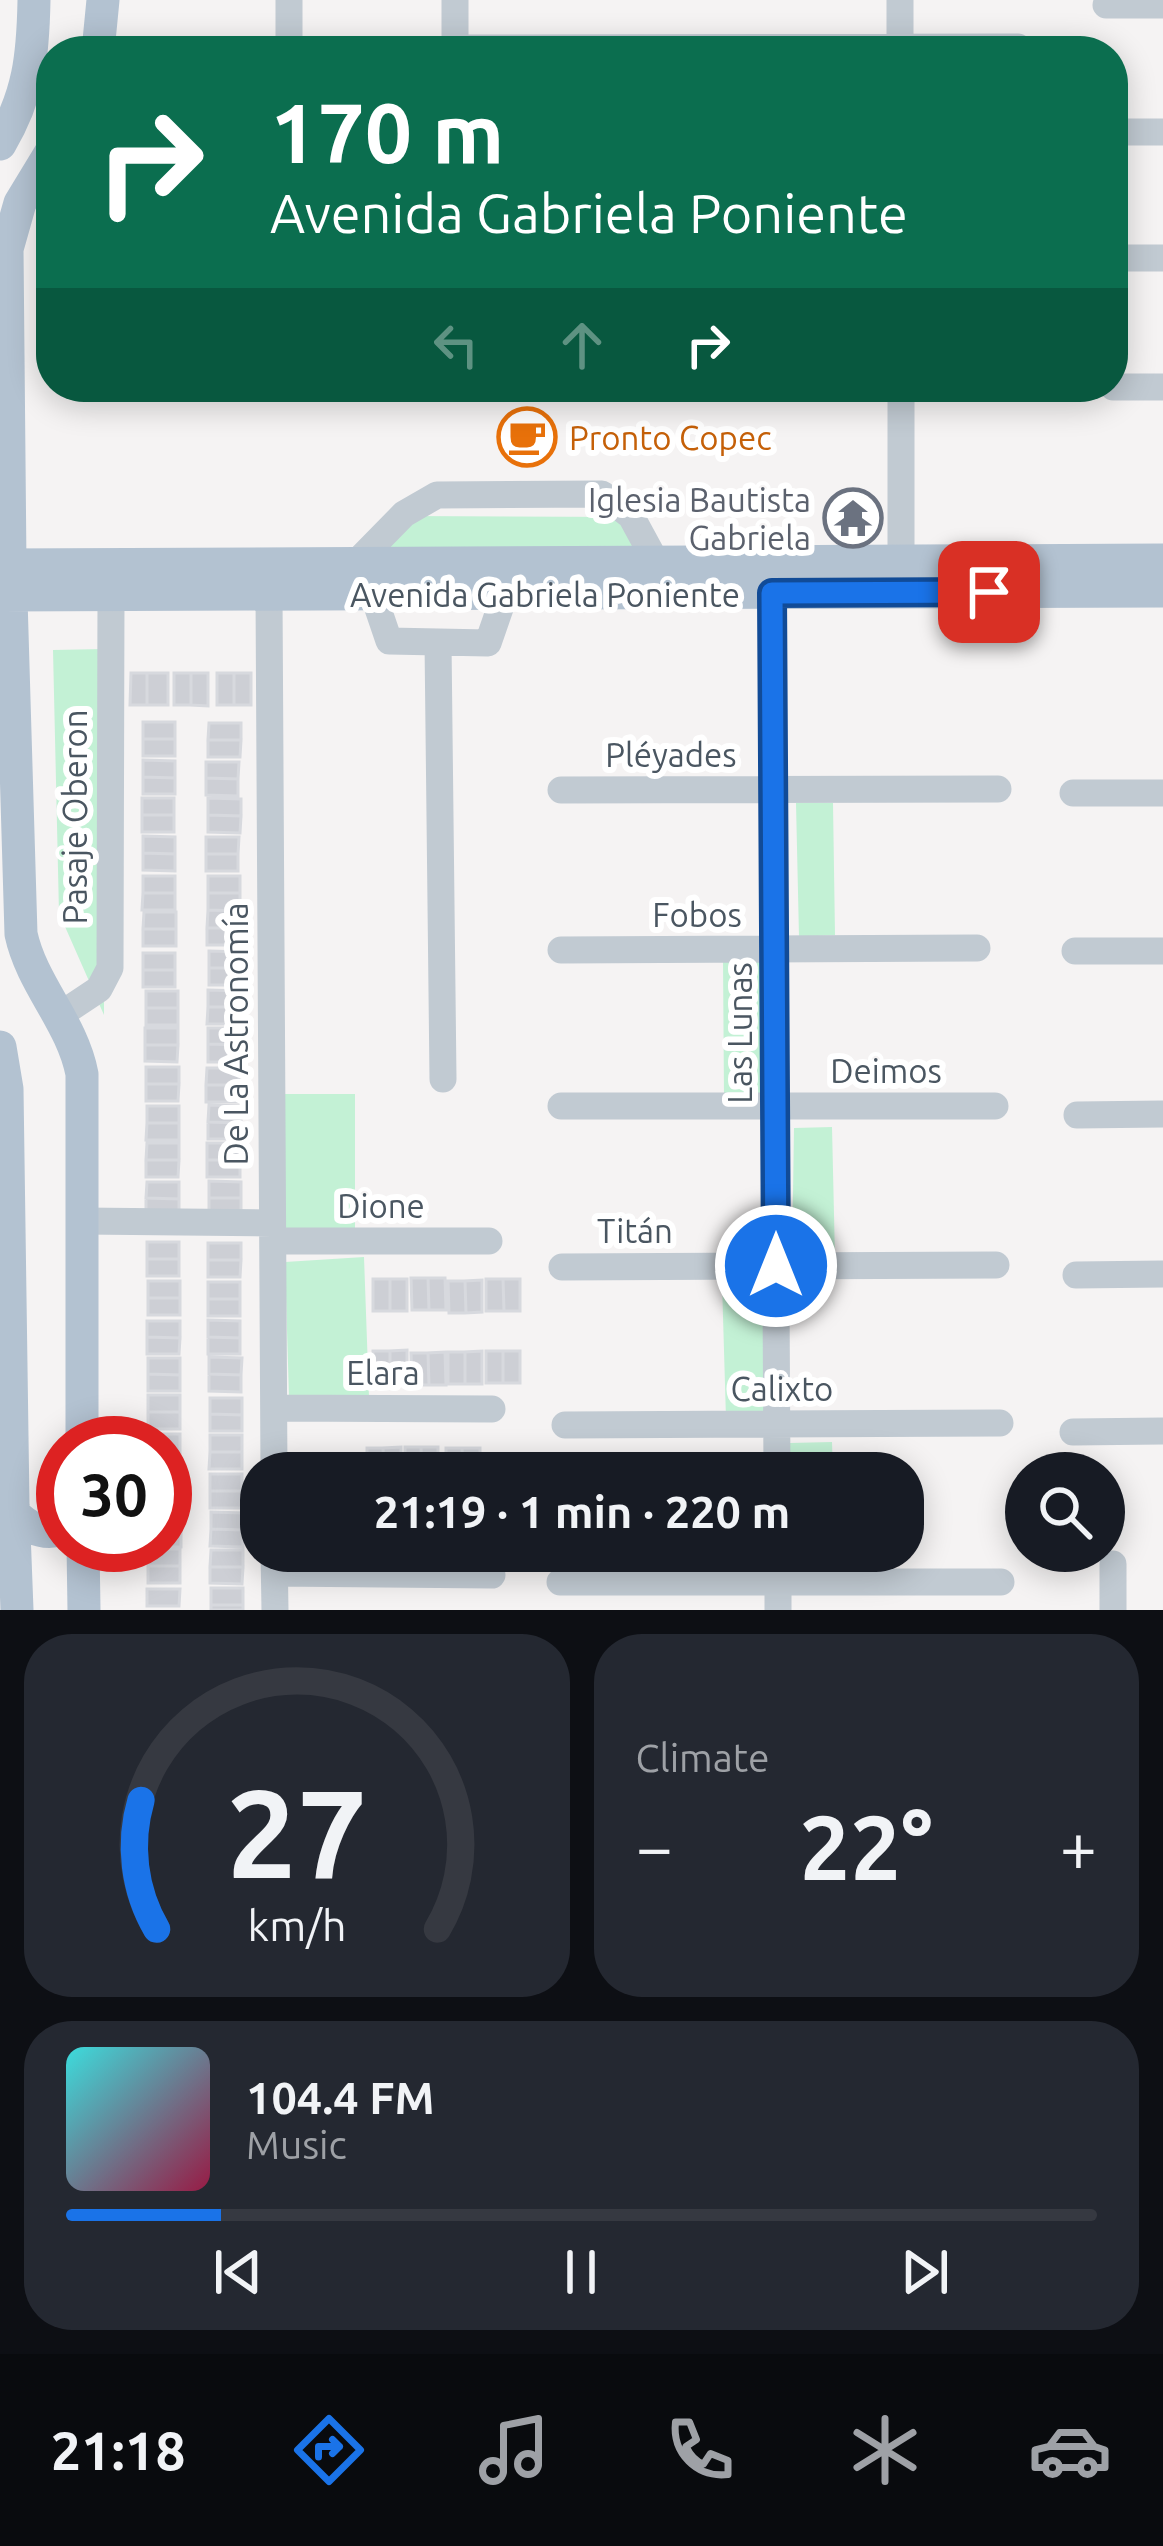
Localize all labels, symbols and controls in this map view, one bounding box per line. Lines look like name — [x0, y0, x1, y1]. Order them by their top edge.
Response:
icon: right — [72, 84, 228, 240]
text: 170 m — [270, 85, 504, 179]
text: Avenida Gabriela Poniente — [270, 183, 908, 243]
icon: left — [423, 312, 489, 378]
icon: ahead — [549, 312, 615, 378]
icon: right — [675, 312, 741, 378]
cafe icon: Pronto Copec — [496, 406, 558, 468]
place label: Pronto Copec — [569, 419, 772, 456]
place label: Iglesia Bautista Gabriela — [588, 481, 811, 556]
temple icon: Iglesia Bautista Gabriela — [822, 487, 884, 549]
pin — [938, 541, 1040, 643]
icon: arrive — [956, 559, 1022, 625]
street label: Avenida Gabriela Poniente — [350, 576, 740, 613]
street label: Pasaje Oberon — [56, 709, 93, 925]
street label: Pléyades — [605, 736, 737, 773]
street label: Fobos — [652, 896, 742, 933]
street label: De La Astronomía — [217, 903, 254, 1165]
street label: Las Lunas — [721, 962, 758, 1104]
street label: Deimos — [830, 1052, 942, 1089]
street label: Dione — [337, 1187, 425, 1224]
position arrow — [713, 1203, 839, 1329]
street label: Titán — [597, 1212, 673, 1249]
street label: Elara — [346, 1354, 420, 1391]
street label: Calixto — [731, 1370, 833, 1407]
speed limit sign: 30 — [36, 1416, 192, 1572]
map controls — [1005, 1452, 1125, 1572]
button: search — [1005, 1452, 1125, 1572]
text: 21:19 · 1 min · 220 m — [374, 1486, 790, 1537]
text: Climate — [636, 1736, 770, 1779]
text: 27 — [226, 1762, 367, 1902]
text: 22° — [800, 1796, 933, 1897]
text: − — [636, 1809, 673, 1883]
text: + — [1060, 1809, 1097, 1883]
text: km/h — [247, 1900, 346, 1948]
text: 104.4 FM — [246, 2072, 435, 2123]
text: Music — [246, 2123, 347, 2166]
icon: previous — [205, 2239, 271, 2305]
icon: pause — [548, 2239, 614, 2305]
icon: next — [892, 2239, 958, 2305]
icon: directions — [287, 2408, 371, 2492]
icon: music — [472, 2408, 556, 2492]
icon: phone — [658, 2408, 742, 2492]
icon: climate — [843, 2408, 927, 2492]
icon: car — [1028, 2408, 1112, 2492]
text: 21:18 — [51, 2420, 186, 2480]

